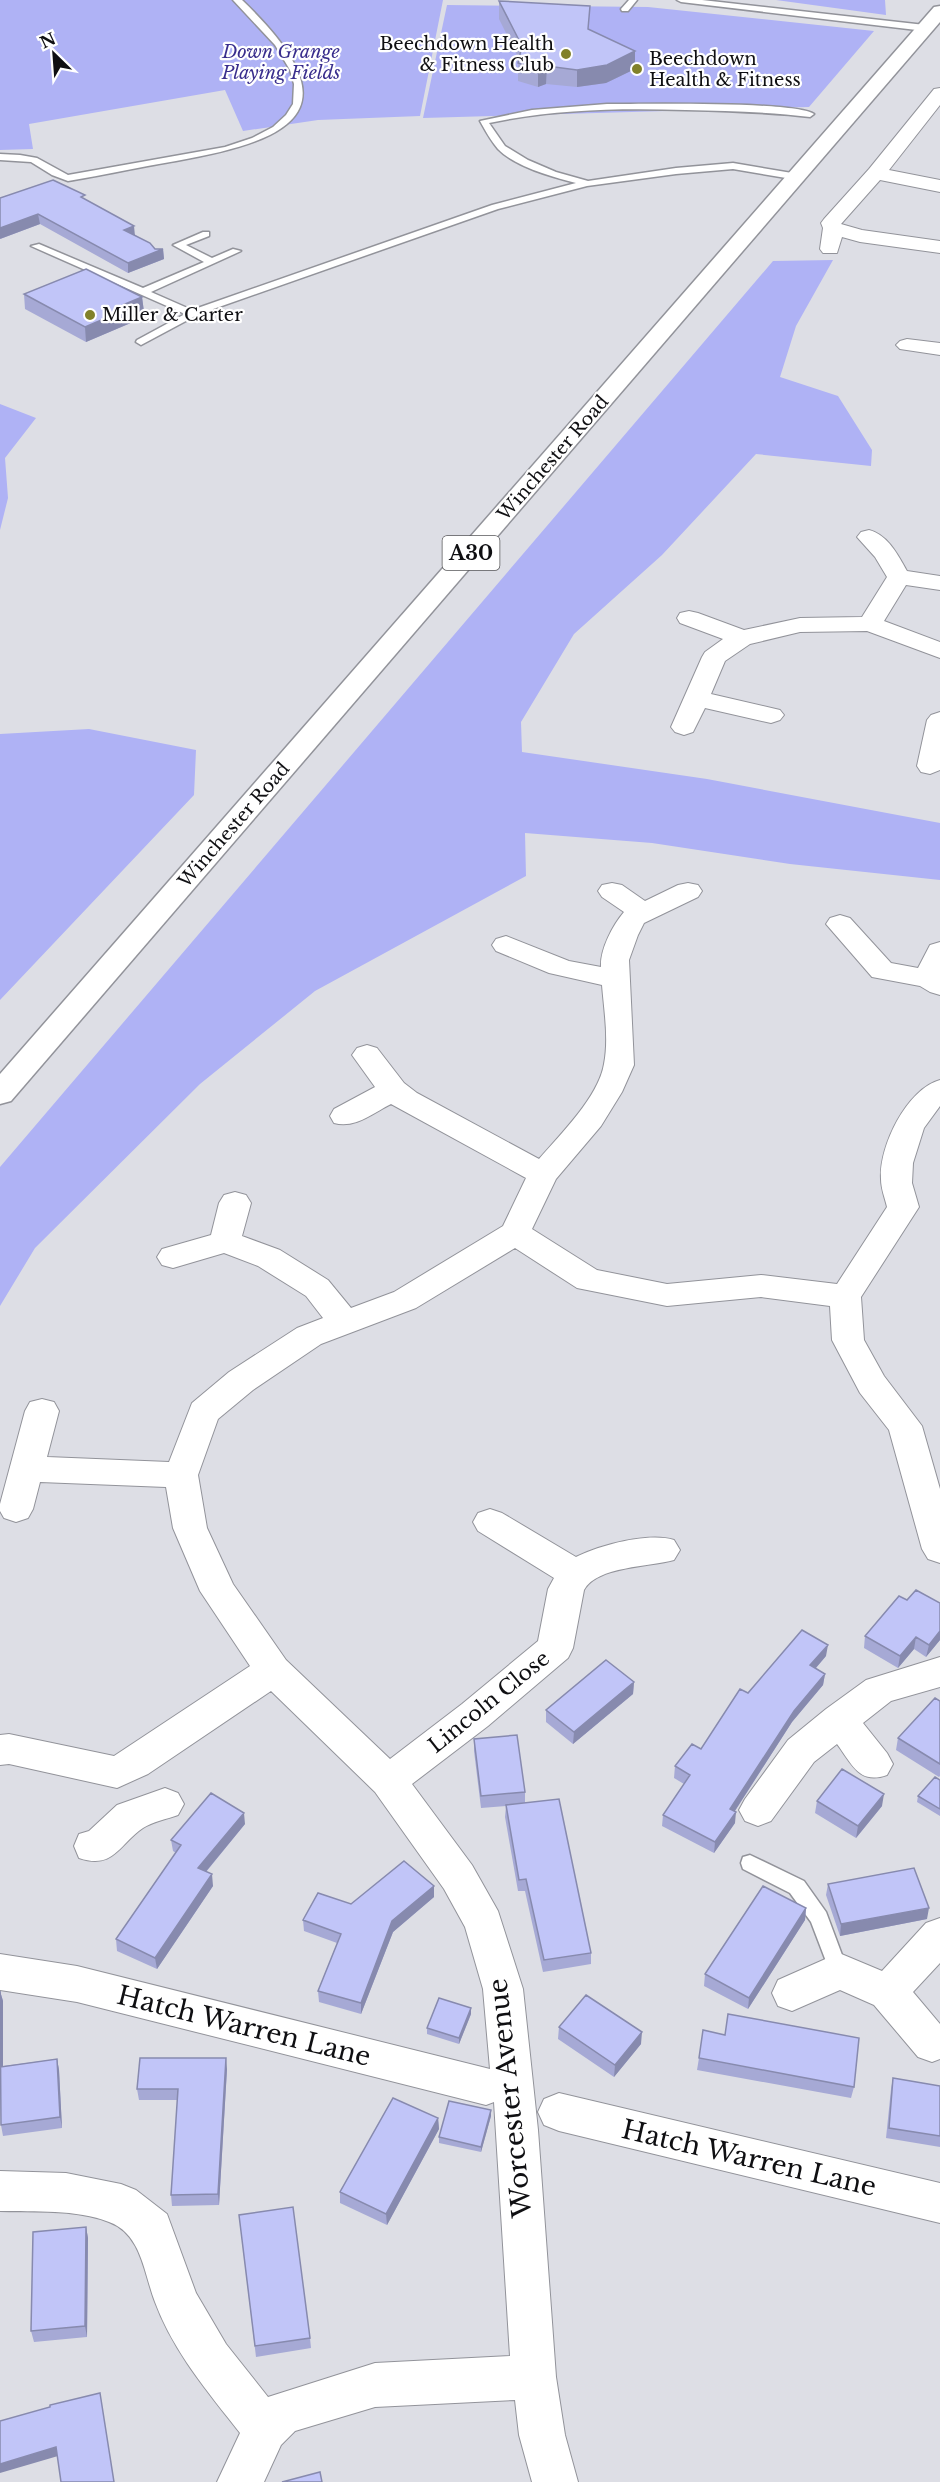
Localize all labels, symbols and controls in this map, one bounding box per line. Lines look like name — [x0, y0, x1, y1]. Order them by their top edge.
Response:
north arrow — [24, 24, 84, 84]
text: N — [37, 28, 59, 53]
place label: Beechdown Health & Fitness Club — [380, 33, 554, 76]
park label: Down Grange Playing Fields — [221, 41, 340, 84]
marker: Beechdown Health & Fitness Club — [559, 47, 573, 61]
place label: Beechdown Health & Fitness — [649, 48, 801, 91]
marker: Beechdown Health & Fitness — [630, 62, 644, 76]
place label: Miller & Carter — [102, 304, 243, 326]
marker: Miller & Carter — [83, 308, 97, 322]
street label: Winchester Road — [492, 391, 613, 526]
road number: A30 — [442, 536, 500, 570]
street label: Winchester Road — [173, 758, 294, 893]
street label: Lincoln Close — [423, 1645, 555, 1759]
street label: Worcester Avenue — [482, 1977, 539, 2220]
street label: Hatch Warren Lane — [114, 1979, 374, 2073]
street label: Hatch Warren Lane — [619, 2113, 879, 2203]

